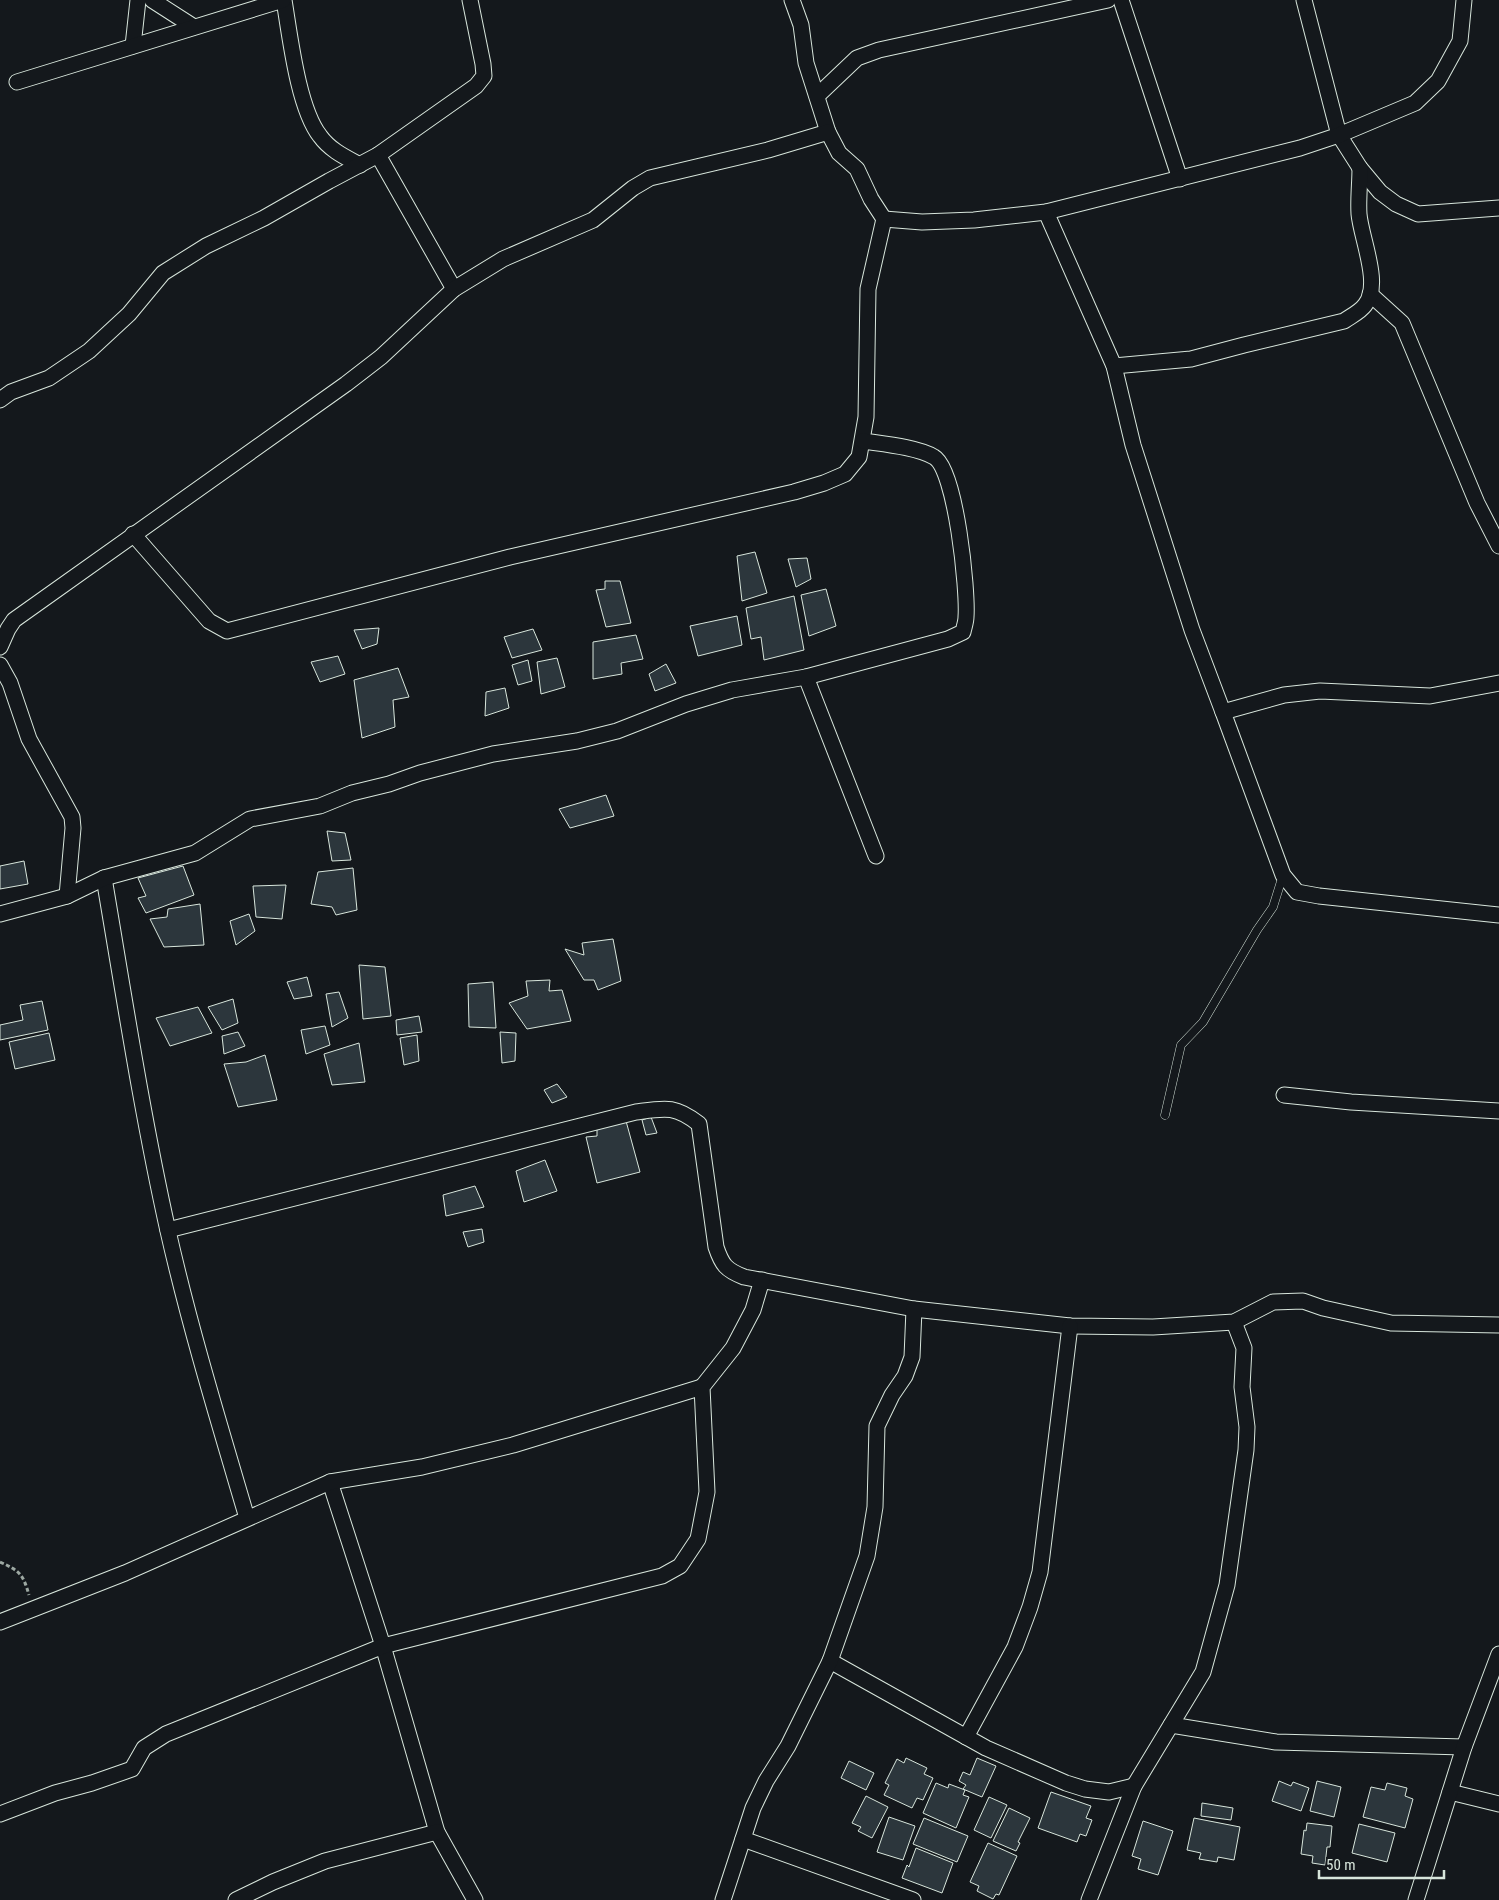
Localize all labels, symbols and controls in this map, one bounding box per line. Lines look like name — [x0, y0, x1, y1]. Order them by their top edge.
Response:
scale bar — [1319, 1848, 1444, 1880]
text: 50 m — [1326, 1856, 1356, 1874]

